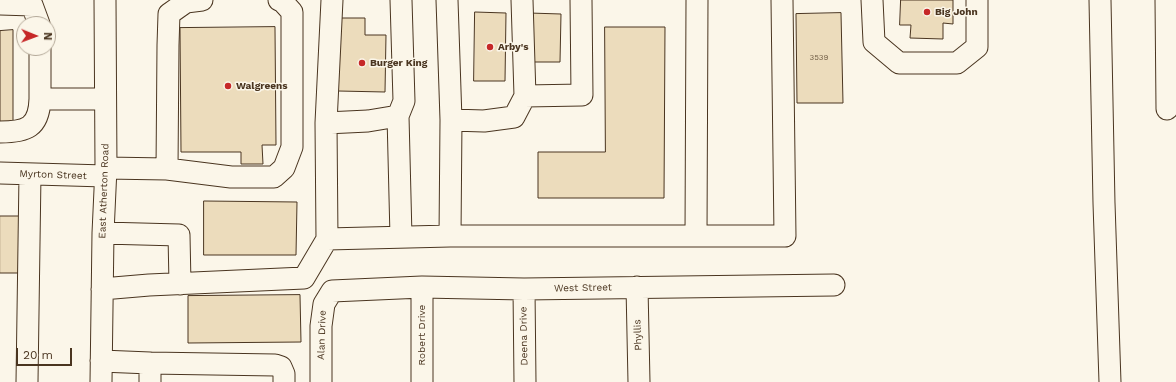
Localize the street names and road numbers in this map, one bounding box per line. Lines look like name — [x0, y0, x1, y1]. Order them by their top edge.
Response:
street label: East Atherton Road — [96, 143, 112, 239]
street label: Myrton Street — [19, 168, 87, 182]
street label: West Street — [554, 281, 612, 295]
street label: Robert Drive — [416, 305, 428, 365]
street label: Deena Drive — [517, 306, 531, 366]
street label: Alan Drive — [315, 310, 329, 360]
street label: Phyllis — [631, 319, 645, 351]

